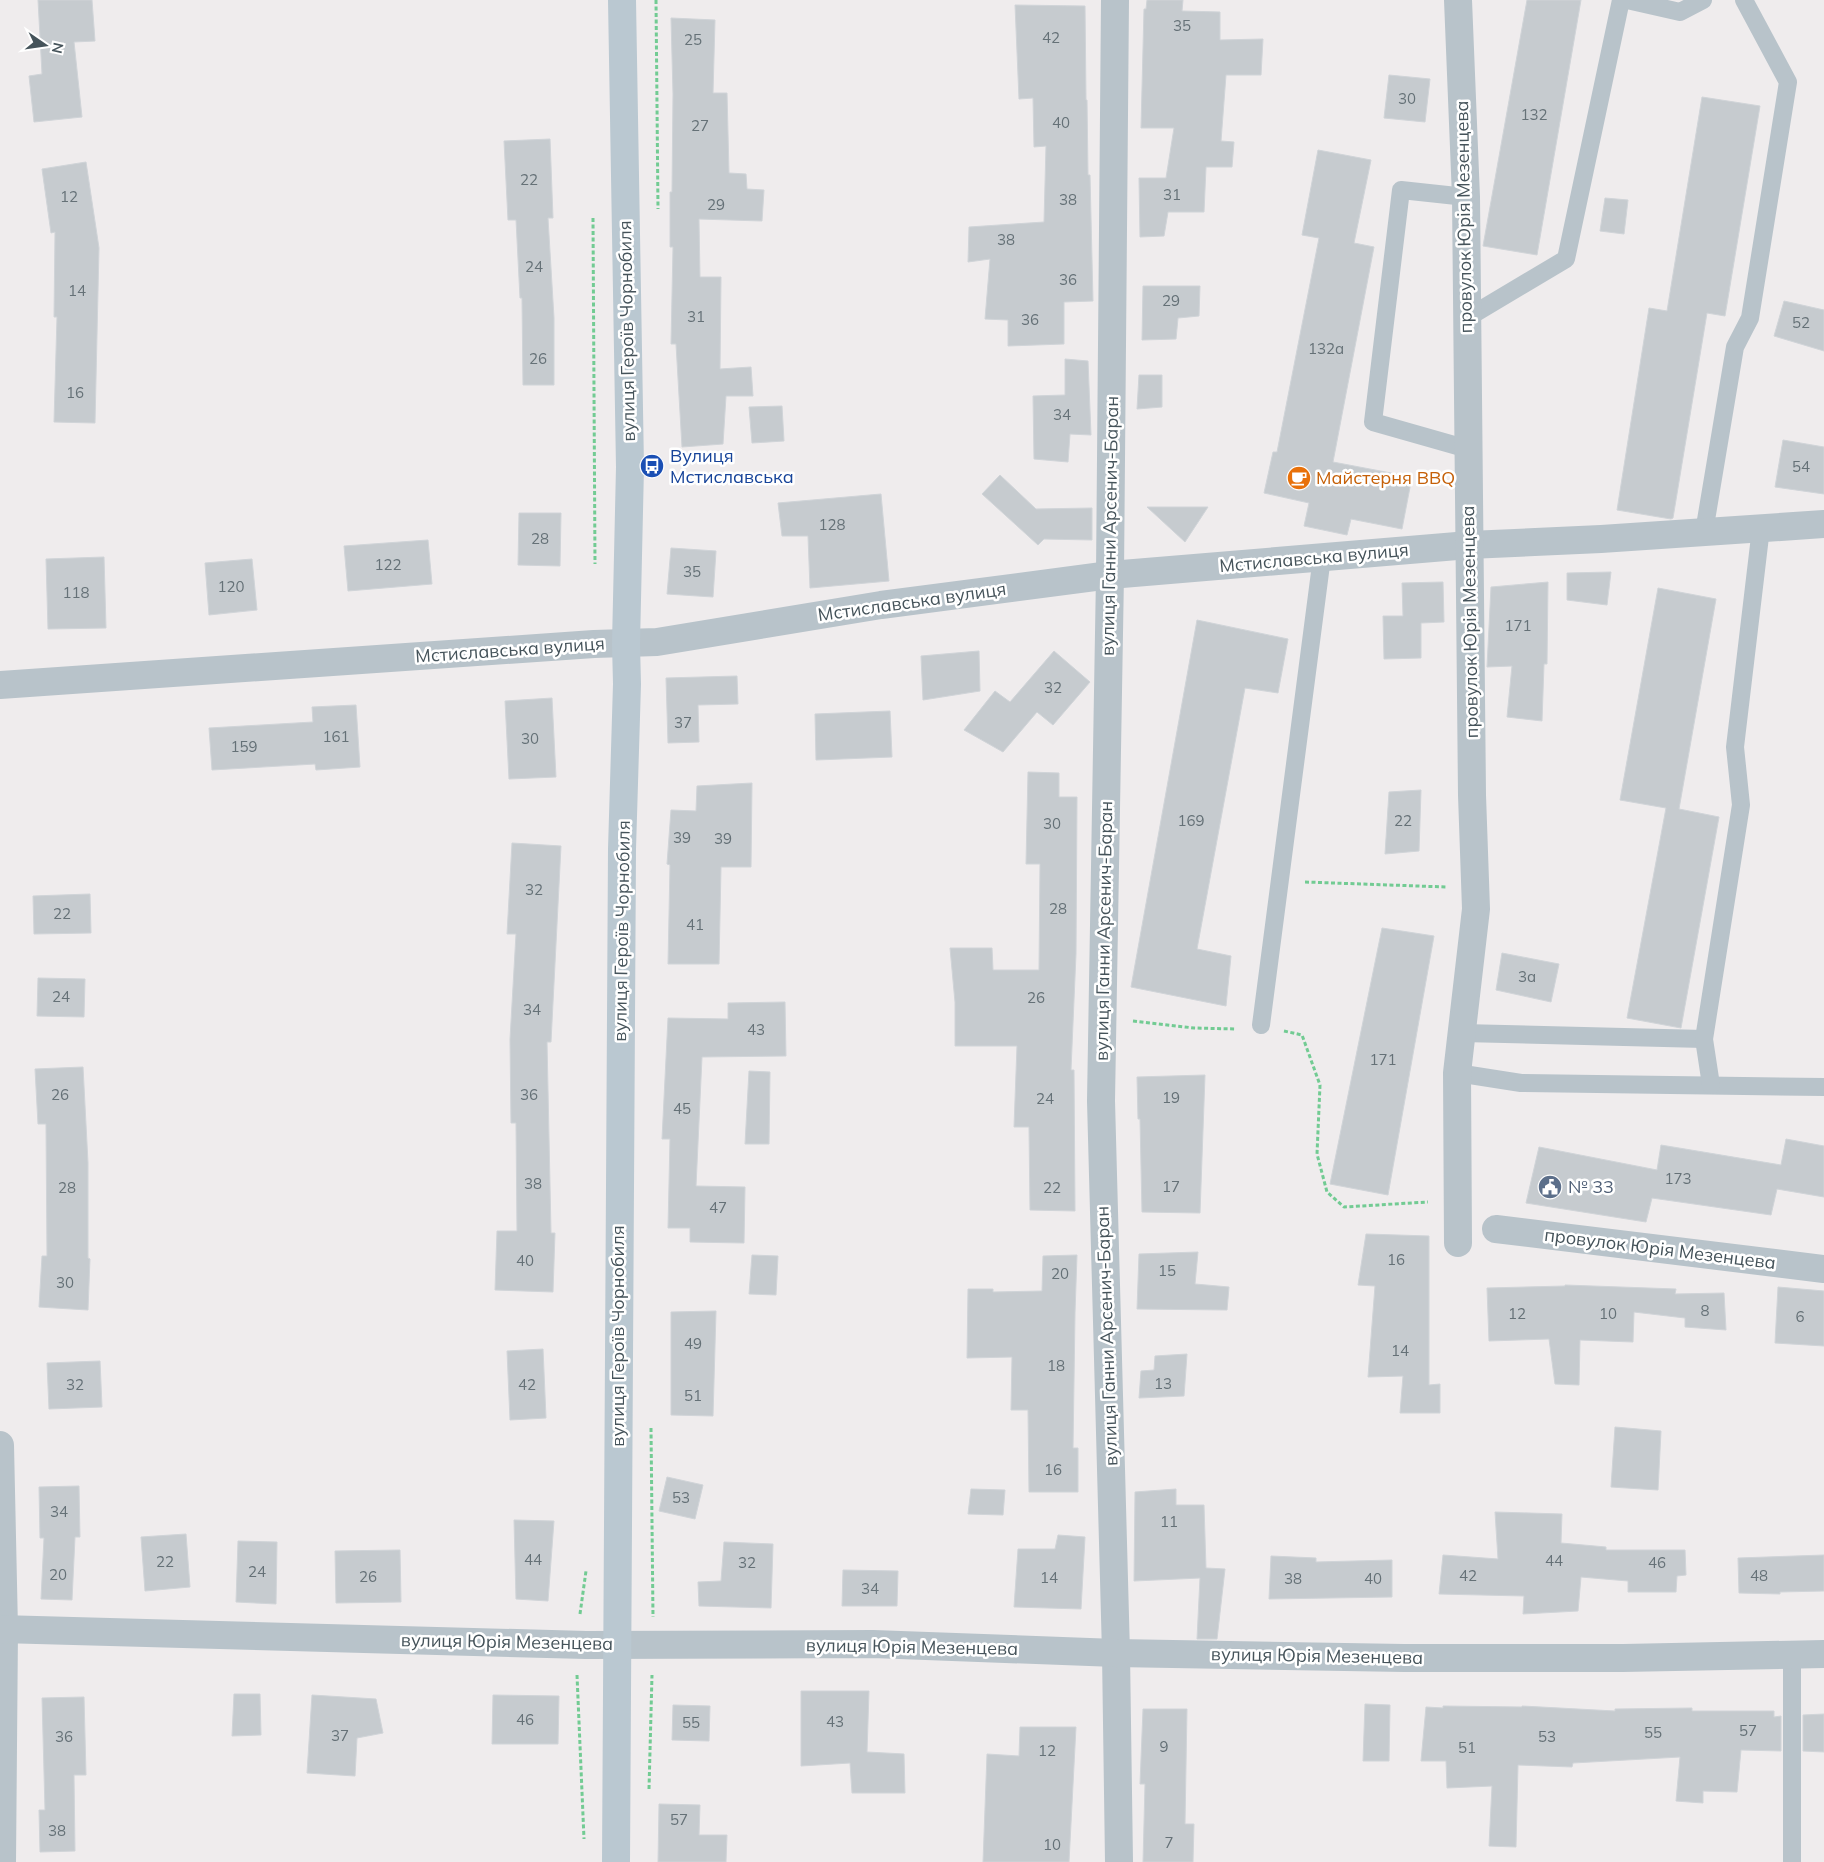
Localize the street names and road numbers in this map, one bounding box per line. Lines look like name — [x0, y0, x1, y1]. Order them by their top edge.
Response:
street label: провулок Юрія Мезенцева — [1450, 100, 1477, 334]
street label: вулиця Героїв Чорнобиля — [613, 220, 640, 442]
street label: вулиця Ганни Арсенич-Баран — [1096, 396, 1123, 656]
street label: провулок Юрія Мезенцева — [1456, 505, 1483, 739]
street label: Мстиславська вулиця — [1218, 538, 1410, 577]
street label: Мстиславська вулиця — [816, 577, 1008, 626]
street label: Мстиславська вулиця — [414, 631, 605, 668]
street label: вулиця Ганни Арсенич-Баран — [1090, 801, 1117, 1061]
street label: вулиця Героїв Чорнобиля — [608, 820, 635, 1042]
street label: вулиця Ганни Арсенич-Баран — [1090, 1206, 1123, 1466]
street label: провулок Юрія Мезенцева — [1543, 1223, 1777, 1274]
street label: вулиця Героїв Чорнобиля — [606, 1225, 629, 1447]
street label: вулиця Юрія Мезенцева — [401, 1628, 613, 1655]
street label: вулиця Юрія Мезенцева — [806, 1633, 1018, 1660]
street label: вулиця Юрія Мезенцева — [1211, 1642, 1423, 1669]

